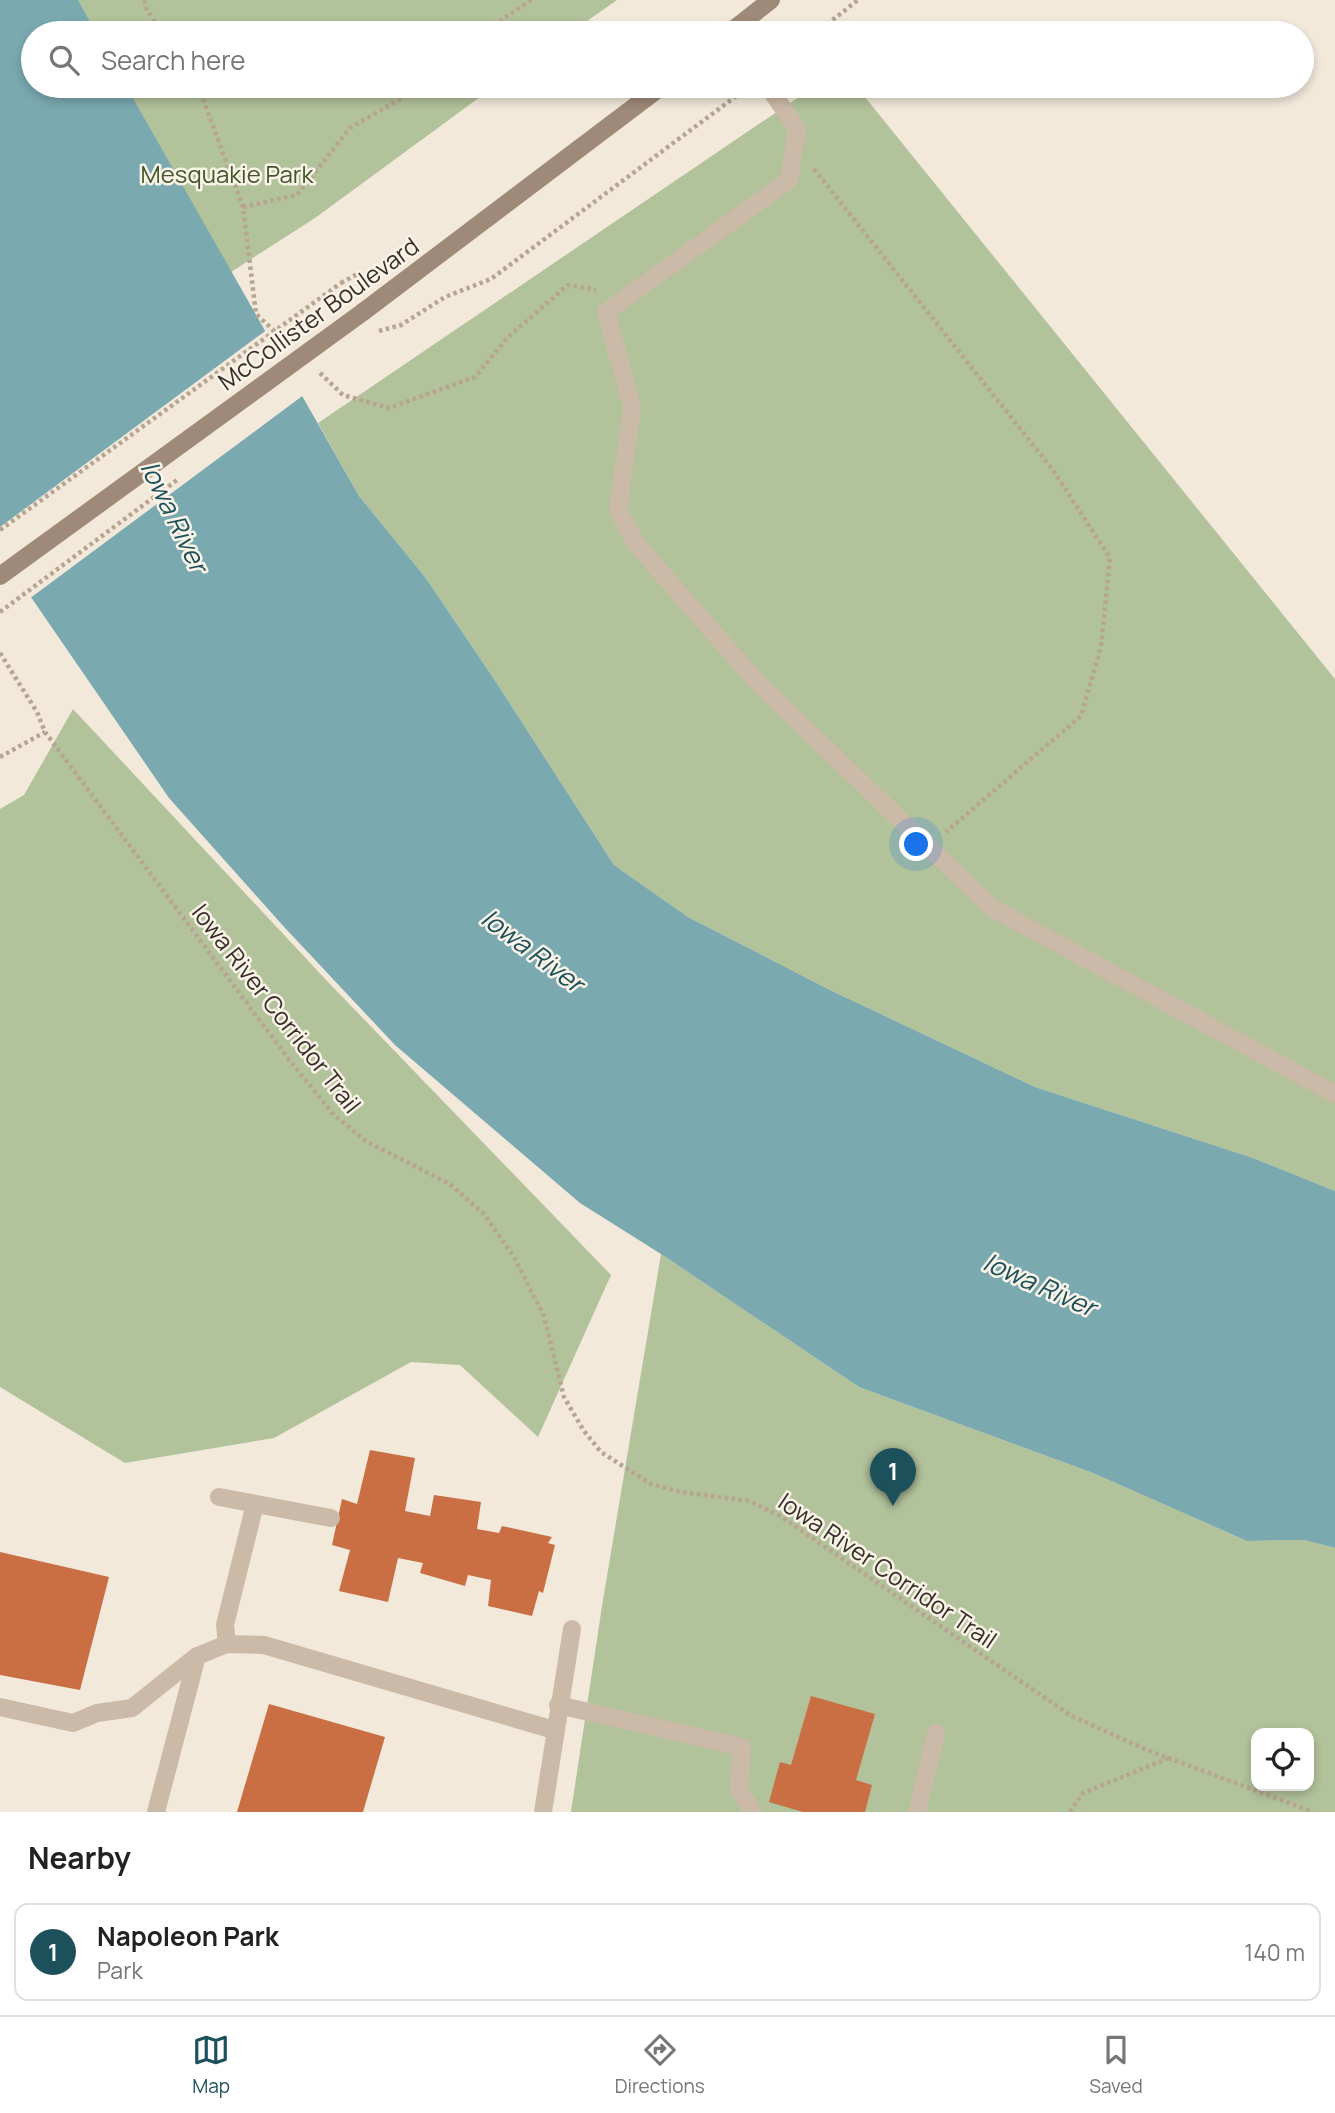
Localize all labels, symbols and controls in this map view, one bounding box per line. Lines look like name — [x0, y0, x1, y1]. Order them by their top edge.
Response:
search box — [21, 21, 1314, 98]
icon: search — [45, 41, 83, 79]
text: Search here — [101, 42, 246, 78]
park label: Mesquakie Park — [141, 157, 314, 190]
street label: McCollister Boulevard — [211, 229, 425, 397]
water label: Iowa River — [133, 454, 219, 581]
your location — [899, 827, 933, 861]
street label: Iowa River Corridor Trail — [185, 897, 369, 1119]
water label: Iowa River — [474, 900, 594, 1003]
water label: Iowa River — [978, 1243, 1105, 1326]
pin: 1 — [870, 1448, 916, 1506]
street label: Iowa River Corridor Trail — [772, 1484, 1004, 1656]
map controls — [1251, 1728, 1314, 1791]
button: locate — [1251, 1728, 1314, 1791]
text: Nearby — [28, 1837, 131, 1878]
text: Napoleon Park — [97, 1918, 279, 1954]
text: 1 — [48, 1936, 58, 1968]
text: 140 m — [1244, 1936, 1305, 1968]
text: Park — [97, 1954, 143, 1986]
tab: Map — [192, 2031, 230, 2099]
tab: Directions — [615, 2031, 705, 2099]
tab: Saved — [1089, 2031, 1143, 2099]

